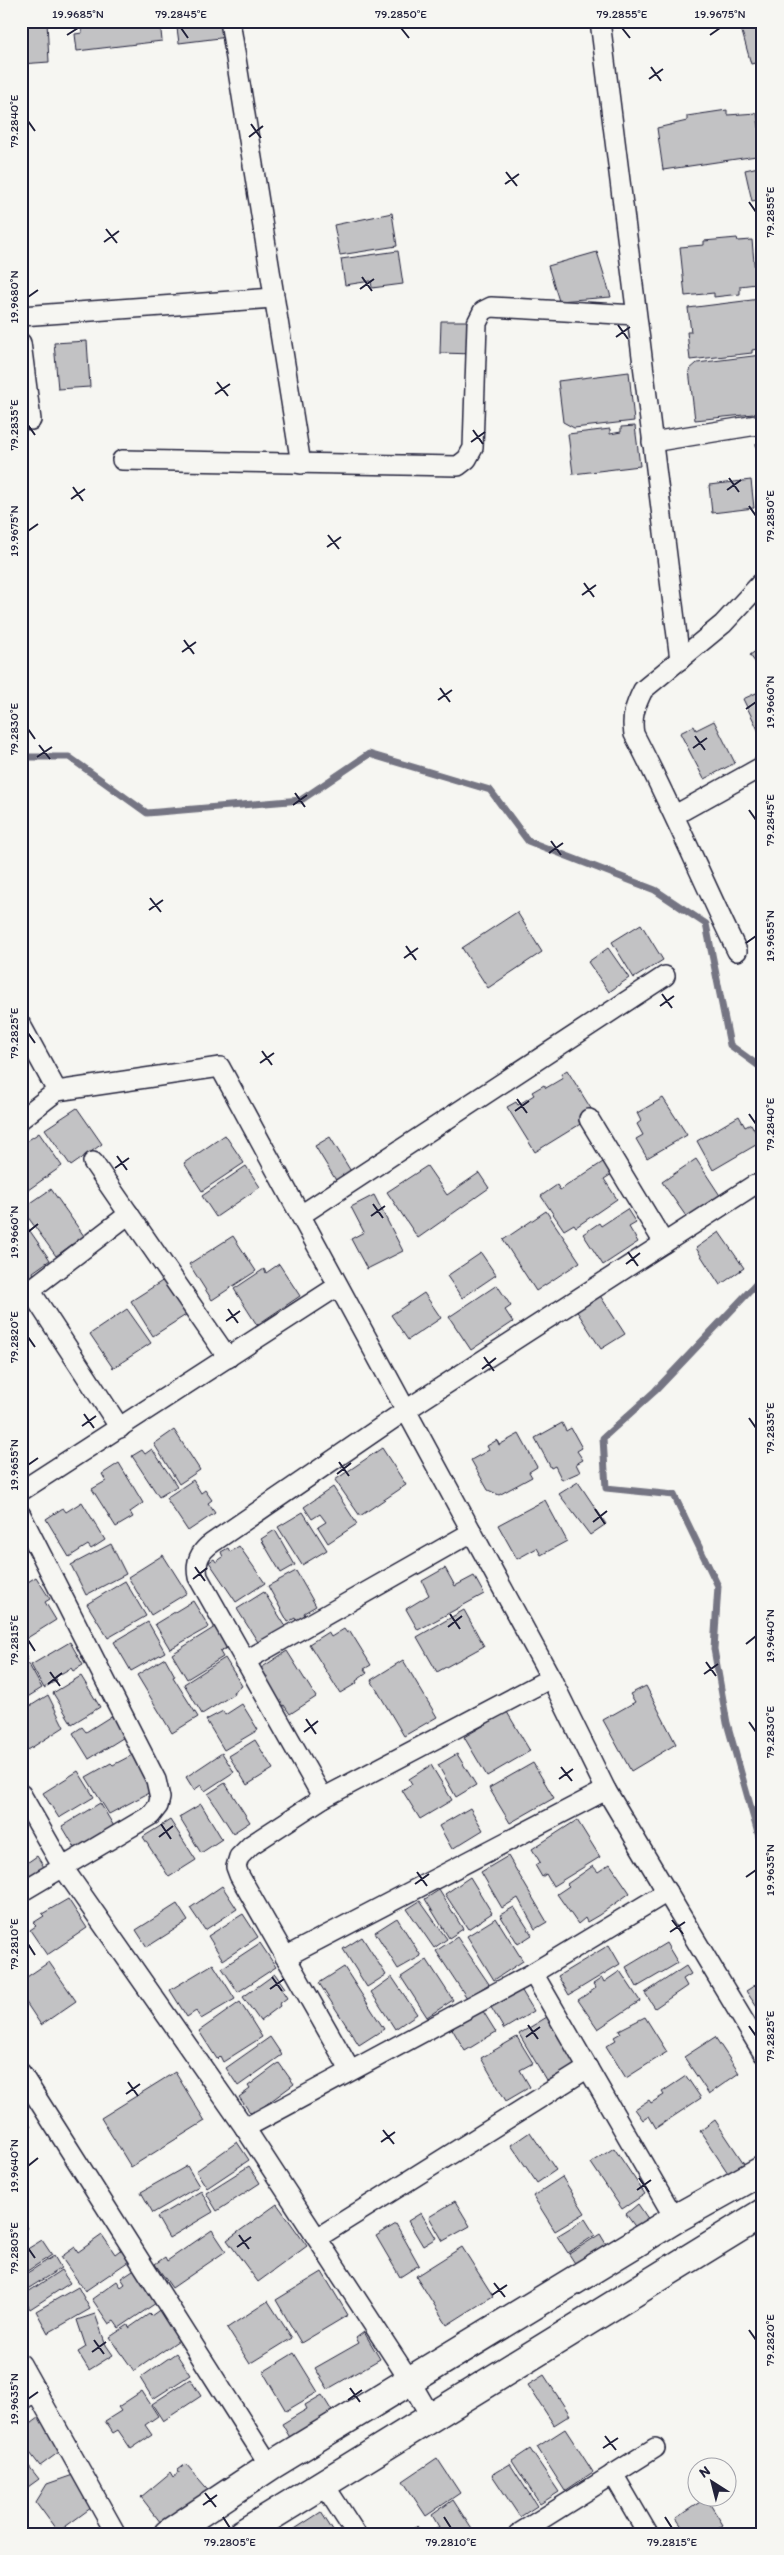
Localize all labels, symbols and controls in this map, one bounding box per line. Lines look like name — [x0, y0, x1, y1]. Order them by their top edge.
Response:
text: 19.9685°N — [52, 7, 104, 21]
text: 79.2845°E — [155, 7, 207, 21]
text: 79.2850°E — [375, 7, 427, 21]
text: 79.2855°E — [597, 7, 648, 21]
text: 19.9675°N — [694, 7, 746, 21]
text: 79.2840°E — [7, 94, 21, 147]
text: 79.2855°E — [763, 186, 777, 237]
text: 19.9680°N — [7, 270, 21, 324]
text: 79.2835°E — [7, 399, 21, 451]
text: 79.2850°E — [763, 490, 777, 542]
text: 19.9675°N — [7, 505, 21, 557]
text: 19.9660°N — [763, 676, 777, 728]
text: 79.2830°E — [7, 703, 21, 755]
text: 79.2845°E — [763, 794, 777, 846]
text: 19.9655°N — [763, 910, 777, 962]
text: 79.2825°E — [7, 1007, 21, 1058]
text: 79.2840°E — [763, 1097, 777, 1150]
text: 19.9660°N — [7, 1206, 21, 1258]
text: 79.2820°E — [7, 1311, 21, 1363]
text: 79.2835°E — [763, 1402, 777, 1454]
text: 19.9655°N — [7, 1439, 21, 1491]
text: 19.9640°N — [763, 1609, 777, 1663]
text: 79.2815°E — [7, 1615, 21, 1665]
text: 79.2830°E — [763, 1706, 777, 1758]
text: 19.9635°N — [763, 1844, 777, 1896]
text: 79.2810°E — [7, 1918, 21, 1970]
text: 79.2825°E — [763, 2010, 777, 2061]
text: 19.9640°N — [7, 2139, 21, 2193]
text: 79.2805°E — [7, 2222, 21, 2274]
text: 79.2820°E — [763, 2314, 777, 2366]
text: 19.9635°N — [7, 2373, 21, 2425]
north arrow — [686, 2458, 736, 2508]
text: N — [696, 2462, 713, 2482]
text: 79.2805°E — [204, 2535, 256, 2549]
text: 79.2810°E — [425, 2535, 477, 2549]
text: 79.2815°E — [647, 2535, 697, 2549]

